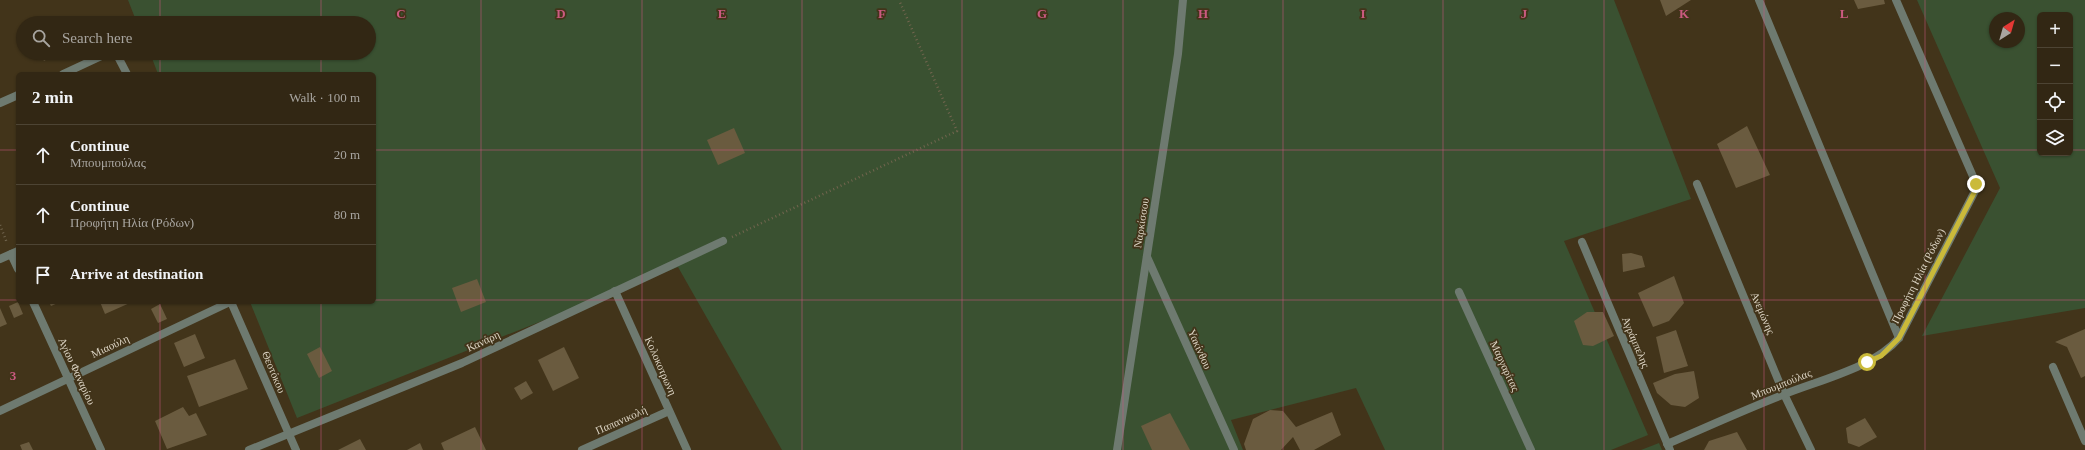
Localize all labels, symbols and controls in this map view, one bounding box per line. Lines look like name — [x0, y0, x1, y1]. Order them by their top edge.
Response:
text: C — [396, 6, 406, 21]
text: D — [556, 6, 566, 21]
text: E — [718, 6, 726, 21]
text: F — [878, 6, 886, 21]
text: G — [1037, 6, 1047, 21]
text: H — [1198, 6, 1208, 21]
text: I — [1360, 6, 1366, 21]
text: J — [1521, 6, 1528, 21]
text: K — [1679, 6, 1690, 21]
text: L — [1840, 6, 1849, 21]
north arrow — [1989, 12, 2025, 48]
map controls — [2037, 12, 2073, 156]
button: + — [2037, 12, 2073, 48]
search box — [16, 16, 376, 60]
icon: search — [30, 27, 52, 49]
text: Search here — [62, 30, 132, 46]
button: − — [2037, 48, 2073, 84]
button: locate — [2037, 84, 2073, 120]
text: 2 min — [32, 88, 73, 107]
text: Walk · 100 m — [289, 90, 360, 105]
button: layers — [2037, 120, 2073, 156]
text: Continue — [70, 138, 129, 154]
icon: ahead — [32, 144, 54, 166]
text: 20 m — [334, 147, 360, 162]
text: Μπουμπούλας — [70, 155, 146, 170]
route end — [1967, 175, 1985, 193]
street label: Ναρκίσσου — [1131, 197, 1151, 249]
text: Continue — [70, 198, 129, 214]
icon: ahead — [32, 204, 54, 226]
text: 80 m — [334, 207, 360, 222]
text: Προφήτη Ηλία (Ρόδων) — [70, 215, 194, 230]
street label: Προφήτη Ηλία (Ρόδων) — [1889, 226, 1948, 326]
icon: arrive — [32, 264, 54, 286]
text: Arrive at destination — [70, 266, 203, 282]
street label: Ανεμώνης — [1749, 290, 1778, 337]
street label: Αγράμπελης — [1620, 314, 1652, 370]
street label: Υακίνθου — [1186, 327, 1214, 371]
street label: Κανάρη — [464, 328, 502, 354]
street label: Μιαούλη — [89, 332, 131, 360]
street label: Κολοκοτρωνη — [643, 335, 679, 397]
street label: Αγίου Φαναρίου — [56, 336, 98, 407]
street label: Μαργαρίτας — [1488, 339, 1522, 394]
street label: Θεοτόκου — [260, 349, 288, 395]
route start — [1858, 353, 1876, 371]
street label: Μπουμπούλας — [1749, 366, 1814, 402]
text: 3 — [10, 368, 17, 383]
street label: Παπανικολή — [594, 403, 649, 437]

